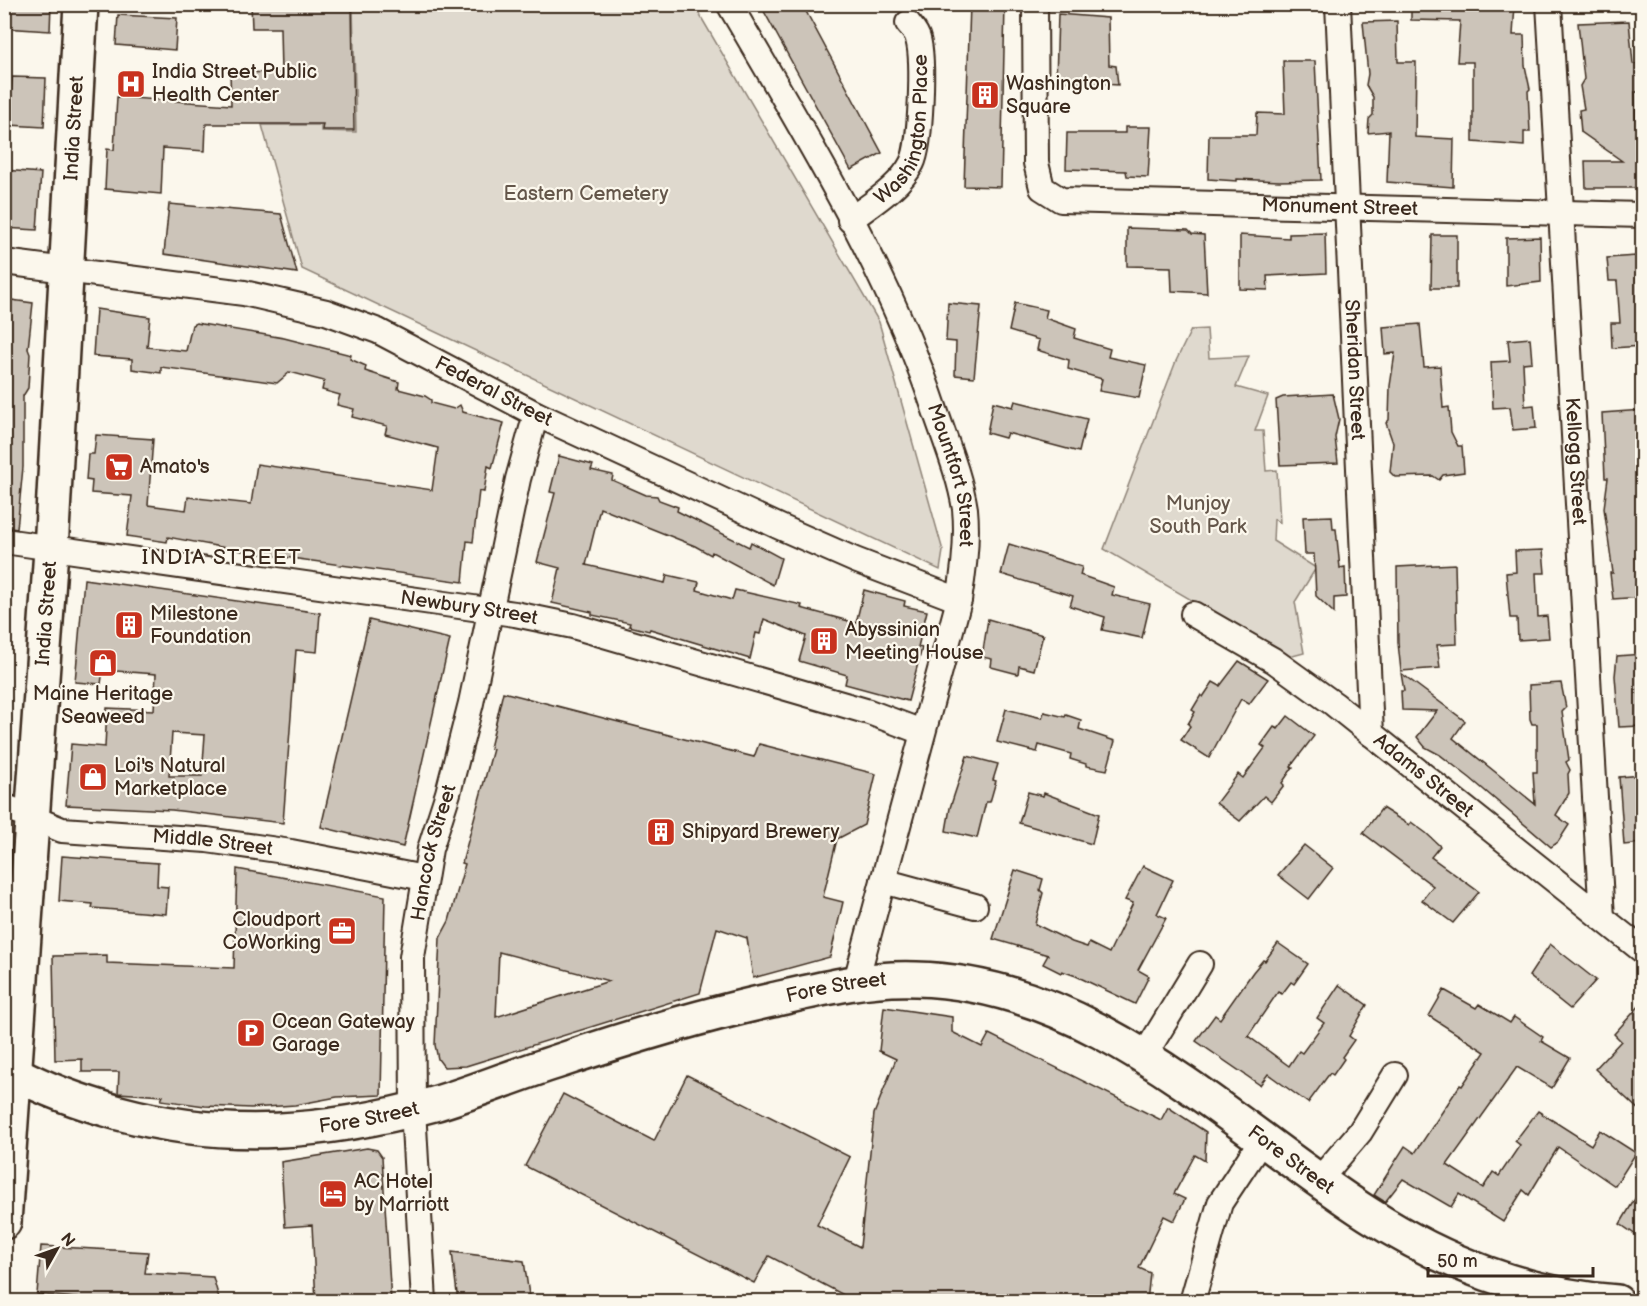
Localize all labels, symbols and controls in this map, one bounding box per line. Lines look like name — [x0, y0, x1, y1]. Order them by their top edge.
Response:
street label: Washington Place — [869, 53, 933, 210]
place label: India Street Public Health Center — [152, 60, 317, 107]
hospital icon: India Street Public Health Center — [115, 68, 147, 100]
place label: Washington Square — [1006, 72, 1111, 119]
street label: India Street — [59, 75, 89, 181]
building icon: Washington Square — [969, 79, 1001, 111]
park label: Eastern Cemetery — [504, 182, 668, 206]
street label: Monument Street — [1261, 193, 1418, 221]
street label: Sheridan Street — [1339, 299, 1370, 441]
street label: Federal Street — [431, 351, 556, 432]
street label: Kellogg Street — [1560, 397, 1591, 526]
street label: Mountfort Street — [922, 401, 978, 547]
supermarket icon: Amato's — [103, 451, 135, 483]
place label: Amato's — [140, 455, 210, 479]
park label: Munjoy South Park — [1149, 492, 1247, 539]
district label: INDIA STREET — [142, 545, 302, 570]
street label: India Street — [31, 560, 62, 667]
street label: Newbury Street — [399, 586, 540, 630]
place label: Milestone Foundation — [150, 602, 251, 649]
building icon: Milestone Foundation — [113, 609, 145, 641]
place label: Abyssinian Meeting House — [845, 618, 984, 665]
building icon: Abyssinian Meeting House — [808, 625, 840, 657]
shop icon: Maine Heritage Seaweed — [87, 647, 119, 679]
place label: Maine Heritage Seaweed — [33, 682, 173, 729]
street label: Adams Street — [1369, 728, 1478, 823]
place label: Loi's Natural Marketplace — [114, 754, 227, 801]
shop icon: Loi's Natural Marketplace — [77, 761, 109, 793]
street label: Hancock Street — [406, 782, 462, 923]
building icon: Shipyard Brewery — [645, 816, 677, 848]
place label: Shipyard Brewery — [682, 820, 839, 844]
street label: Middle Street — [152, 824, 274, 861]
place label: Cloudport CoWorking — [222, 908, 321, 955]
office icon: Cloudport CoWorking — [326, 915, 358, 947]
street label: Fore Street — [784, 967, 887, 1008]
place label: Ocean Gateway Garage — [272, 1010, 415, 1057]
parking icon: Ocean Gateway Garage — [235, 1017, 267, 1049]
street label: Fore Street — [317, 1096, 421, 1139]
street label: Fore Street — [1243, 1120, 1339, 1200]
place label: AC Hotel by Marriott — [354, 1170, 449, 1217]
hotel icon: AC Hotel by Marriott — [317, 1178, 349, 1210]
north arrow — [27, 1219, 87, 1279]
text: N — [56, 1230, 78, 1251]
scale bar — [1428, 1240, 1593, 1278]
text: 50 m — [1437, 1251, 1478, 1272]

